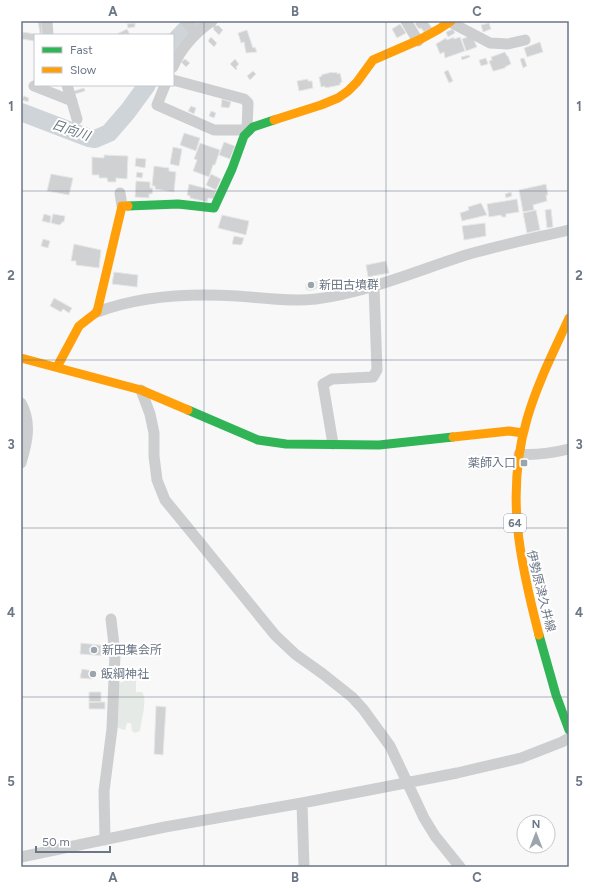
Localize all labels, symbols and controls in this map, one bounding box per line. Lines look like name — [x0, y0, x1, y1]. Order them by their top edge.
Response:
text: A — [108, 4, 118, 19]
text: B — [291, 4, 299, 19]
text: C — [472, 4, 482, 19]
legend — [34, 34, 174, 86]
text: Fast — [70, 43, 93, 57]
text: Slow — [70, 63, 97, 77]
text: 1 — [8, 99, 14, 114]
text: 1 — [576, 99, 582, 114]
water label: 日向川 — [50, 117, 94, 144]
text: 2 — [7, 268, 15, 283]
text: 2 — [575, 268, 583, 283]
place label: 新田古墳群 — [319, 278, 379, 292]
marker: 新田古墳群 — [306, 280, 316, 290]
text: 3 — [7, 437, 15, 452]
text: 3 — [575, 437, 583, 452]
place label: 薬師入口 — [468, 456, 516, 470]
marker: 薬師入口 — [519, 458, 529, 468]
road number: 64 — [504, 514, 526, 532]
street label: 伊勢原津久井線 — [524, 549, 558, 633]
text: 4 — [7, 605, 15, 620]
text: 4 — [575, 605, 583, 620]
place label: 新田集会所 — [102, 643, 162, 657]
marker: 新田集会所 — [89, 645, 99, 655]
place label: 飯綱神社 — [101, 667, 149, 681]
marker: 飯綱神社 — [88, 669, 98, 679]
text: 5 — [7, 774, 15, 789]
text: 5 — [575, 774, 583, 789]
north arrow — [516, 814, 556, 854]
text: N — [532, 818, 540, 831]
scale bar — [36, 828, 110, 854]
text: 50 m — [42, 835, 70, 849]
text: A — [108, 870, 118, 885]
text: B — [291, 870, 299, 885]
text: C — [472, 870, 482, 885]

